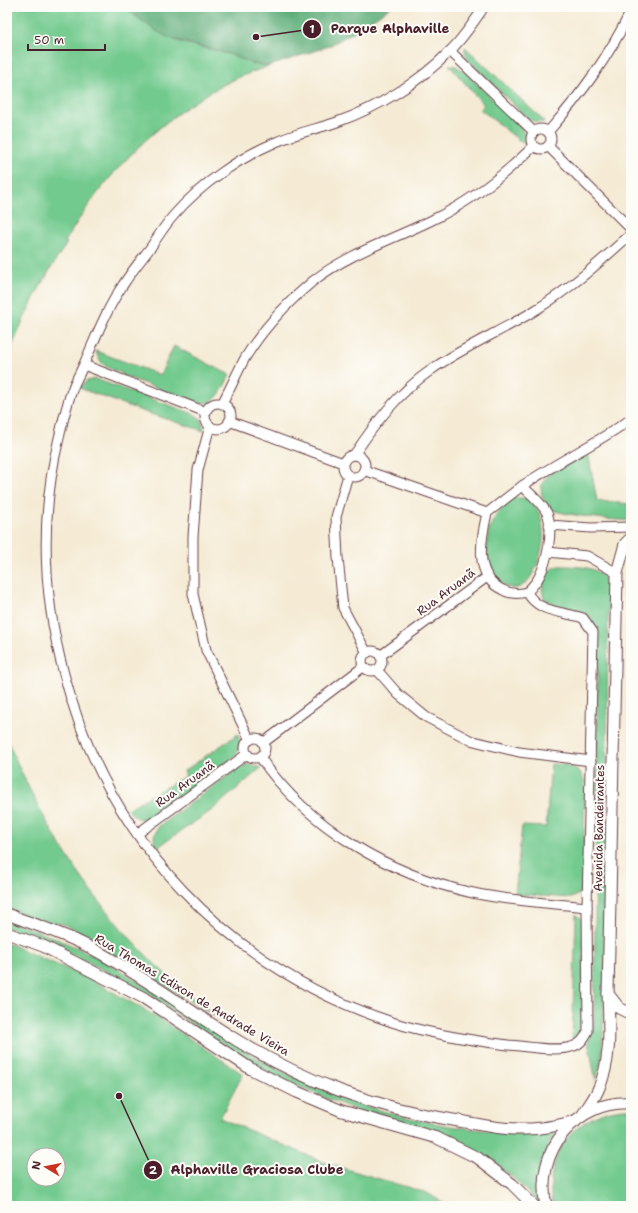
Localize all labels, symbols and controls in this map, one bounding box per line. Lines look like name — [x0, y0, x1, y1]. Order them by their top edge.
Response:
callout: Parque Alphaville — [302, 16, 457, 41]
text: Parque Alphaville — [331, 20, 450, 37]
text: 1 — [309, 21, 315, 37]
scale bar — [28, 26, 105, 52]
text: 50 m — [34, 32, 64, 48]
street label: Rua Aruanã — [414, 564, 479, 619]
street label: Rua Aruanã — [152, 757, 218, 811]
street label: Avenida Bandeirantes — [590, 764, 608, 892]
street label: Rua Thomas Edixon de Andrade Vieira — [92, 930, 293, 1060]
north arrow — [26, 1147, 66, 1187]
callout: Alphaville Graciosa Clube — [143, 1157, 352, 1182]
text: N — [29, 1159, 45, 1171]
text: Alphaville Graciosa Clube — [171, 1161, 344, 1178]
text: 2 — [149, 1162, 158, 1178]

